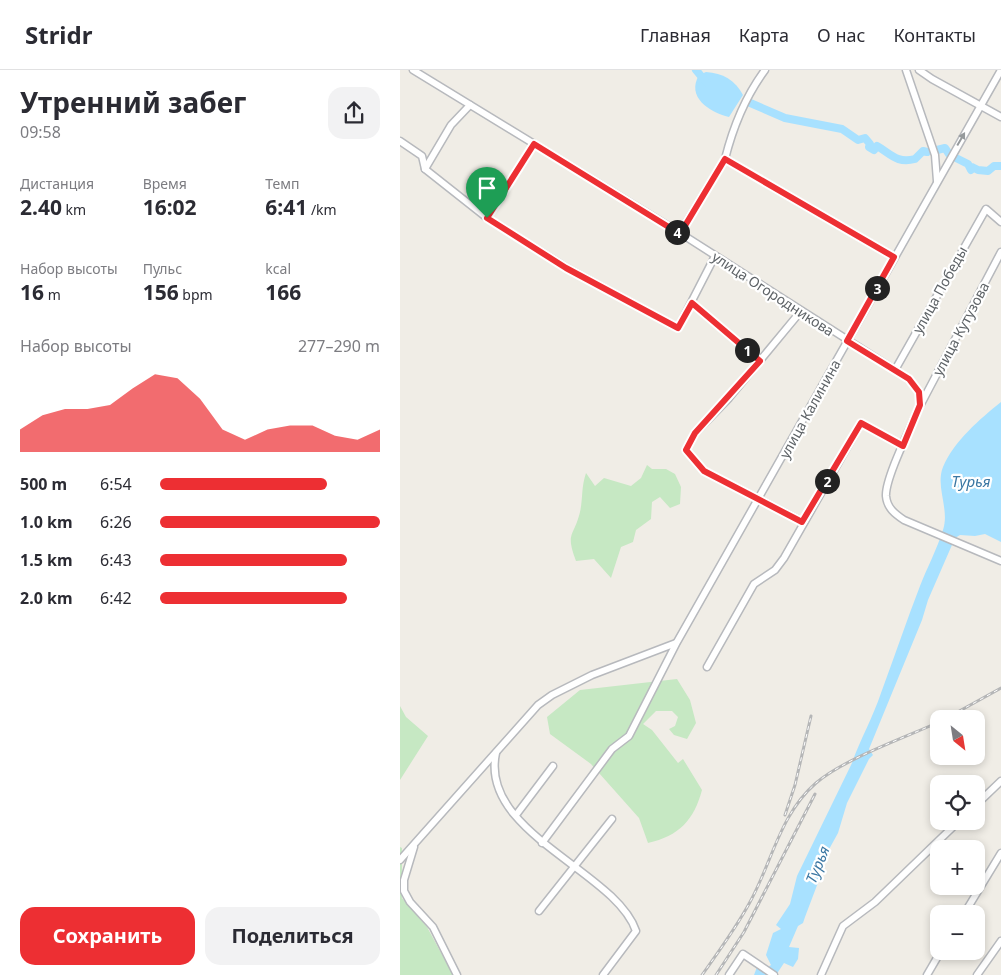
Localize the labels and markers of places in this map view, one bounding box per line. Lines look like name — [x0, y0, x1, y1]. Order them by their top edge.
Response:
pin — [466, 167, 508, 218]
pin: 4 — [664, 220, 690, 244]
pin: 3 — [864, 276, 890, 300]
pin: 1 — [734, 338, 760, 362]
pin: 2 — [814, 468, 840, 494]

